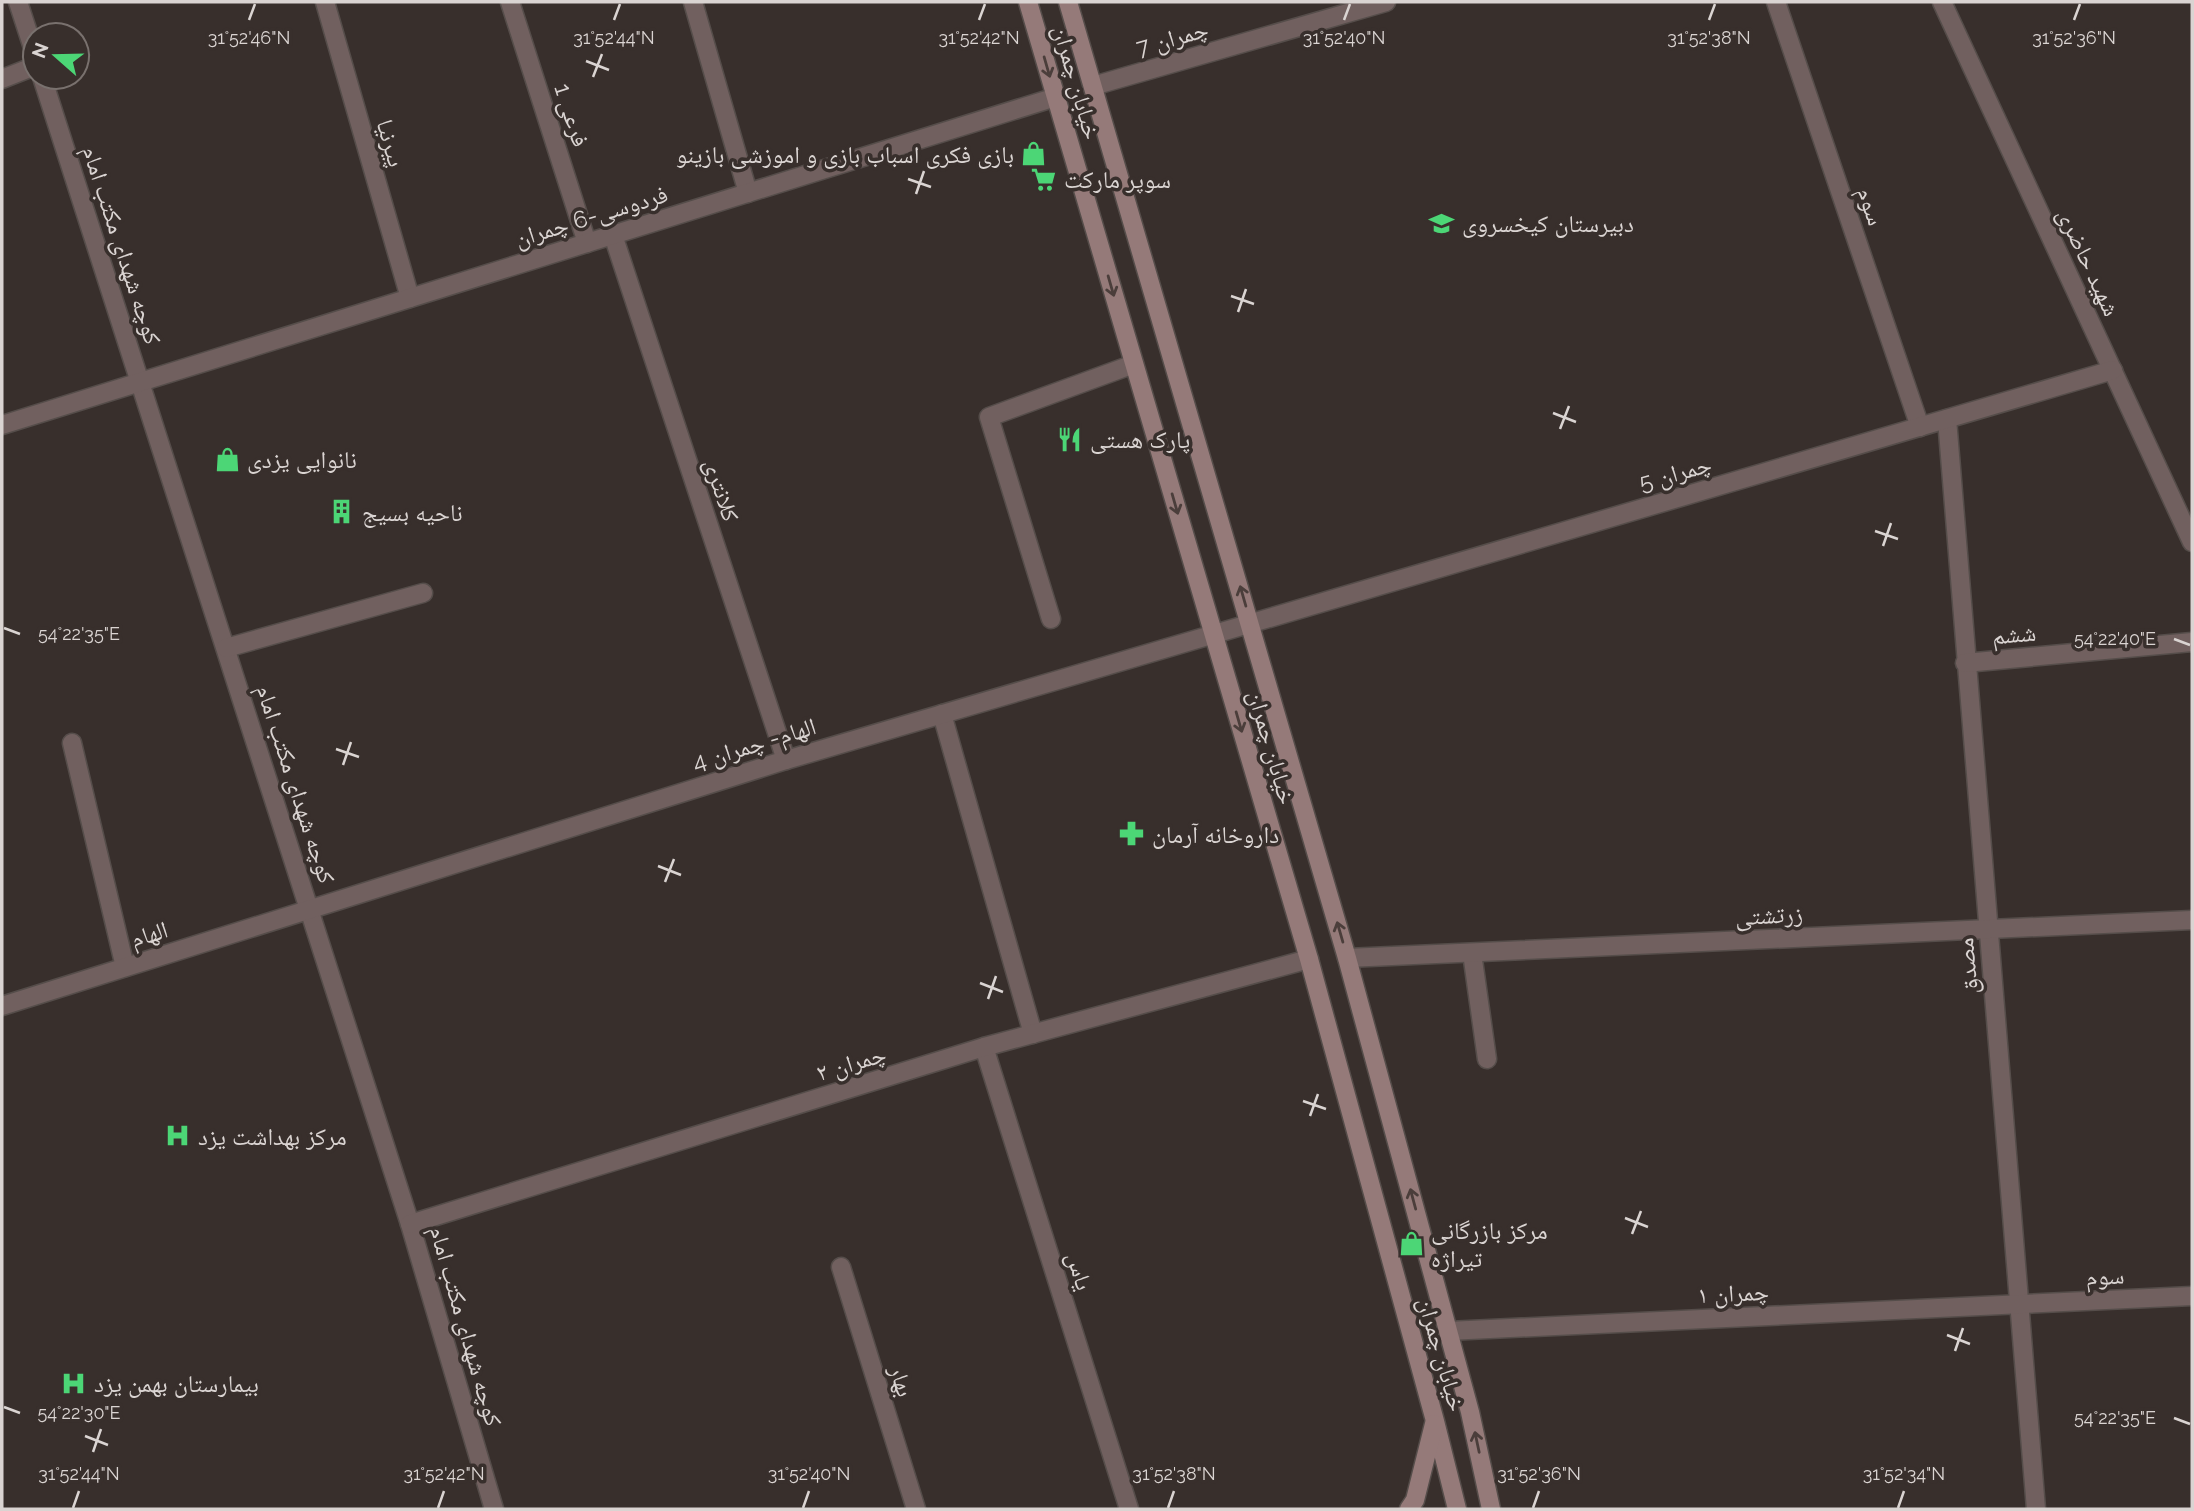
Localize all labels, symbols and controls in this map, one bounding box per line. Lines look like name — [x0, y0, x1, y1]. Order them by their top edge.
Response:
street label: چمران 7 — [1133, 14, 1211, 62]
north arrow — [21, 21, 91, 91]
street label: خیابان چمران — [1047, 22, 1107, 142]
text: 31°52'46"N — [208, 27, 290, 48]
text: 31°52'44"N — [573, 27, 655, 48]
text: 31°52'42"N — [938, 27, 1020, 48]
text: 31°52'40"N — [1303, 27, 1385, 48]
text: 31°52'38"N — [1667, 27, 1751, 48]
text: 31°52'36"N — [2032, 27, 2116, 48]
text: N — [27, 40, 53, 61]
one-way arrow — [1041, 55, 1054, 78]
street label: فرعی 1 — [548, 80, 596, 150]
street label: پیرنیا — [370, 116, 412, 170]
place label: بازی فکری اسباب بازی و اموزشی بازینو — [676, 140, 1014, 169]
shop icon: بازی فکری اسباب بازی و اموزشی بازینو — [1020, 140, 1048, 168]
street label: کوچه شهدای مکتب امام — [74, 142, 168, 349]
supermarket icon: سوپر مارکت — [1030, 165, 1058, 193]
place label: سوپر مارکت — [1064, 165, 1171, 194]
street label: فردوسی-6 چمران — [511, 179, 671, 253]
street label: سوم — [1849, 183, 1891, 230]
street label: شهید حاضری — [2051, 203, 2127, 321]
school or university icon: دبیرستان کیخسروی — [1428, 209, 1456, 237]
place label: دبیرستان کیخسروی — [1462, 209, 1634, 238]
one-way arrow — [1105, 274, 1118, 296]
restaurant icon: پارک هستی — [1056, 425, 1084, 453]
place label: پارک هستی — [1090, 425, 1190, 454]
shop icon: نانوایی یزدی — [213, 445, 241, 473]
place label: نانوایی یزدی — [247, 445, 357, 474]
street label: چمران 5 — [1635, 449, 1715, 497]
street label: کلانتری — [698, 455, 746, 525]
one-way arrow — [1170, 493, 1183, 515]
building icon: ناحیه بسیج — [328, 498, 356, 526]
place label: ناحیه بسیج — [362, 498, 463, 528]
one-way arrow — [1235, 585, 1248, 607]
street label: ششم — [1991, 618, 2038, 652]
text: 54°22'35"E — [38, 623, 120, 644]
text: 54°22'40"E — [2074, 628, 2156, 649]
street label: کوچه شهدای مکتب امام — [248, 681, 342, 888]
street label: خیابان چمران — [1242, 687, 1302, 807]
street label: الهام- چمران 4 — [689, 711, 820, 778]
one-way arrow — [1234, 711, 1247, 733]
pharmacy icon: داروخانه آرمان — [1118, 820, 1146, 848]
place label: داروخانه آرمان — [1152, 820, 1279, 849]
street label: زرتشتی — [1734, 899, 1804, 931]
street label: الهام — [127, 915, 172, 955]
one-way arrow — [1332, 921, 1345, 943]
street label: مصدق — [1950, 937, 1984, 995]
street label: چمران ۲ — [813, 1039, 889, 1087]
hospital icon: مرکز بهداشت یزد — [164, 1122, 192, 1150]
place label: مرکز بهداشت یزد — [198, 1122, 347, 1151]
one-way arrow — [1405, 1188, 1418, 1210]
place label: مرکز بازرگانی تیراژه — [1431, 1216, 1548, 1273]
street label: کوچه شهدای مکتب امام — [422, 1222, 509, 1430]
shop icon: مرکز بازرگانی تیراژه — [1397, 1230, 1425, 1258]
street label: یاس — [1060, 1248, 1100, 1294]
street label: سوم — [2085, 1261, 2125, 1293]
street label: چمران ۱ — [1697, 1277, 1769, 1309]
street label: خیابان چمران — [1412, 1294, 1472, 1414]
street label: بهار — [883, 1361, 920, 1400]
hospital icon: بیمارستان بهمن یزد — [60, 1369, 88, 1397]
place label: بیمارستان بهمن یزد — [94, 1369, 259, 1398]
text: 54°22'30"E — [37, 1402, 121, 1423]
text: 54°22'35"E — [2074, 1407, 2156, 1428]
one-way arrow — [1469, 1431, 1483, 1454]
text: 31°52'44"N — [38, 1463, 120, 1484]
text: 31°52'42"N — [403, 1463, 485, 1484]
text: 31°52'40"N — [768, 1463, 850, 1484]
text: 31°52'38"N — [1132, 1463, 1216, 1484]
text: 31°52'36"N — [1497, 1463, 1581, 1484]
text: 31°52'34"N — [1863, 1463, 1945, 1484]

